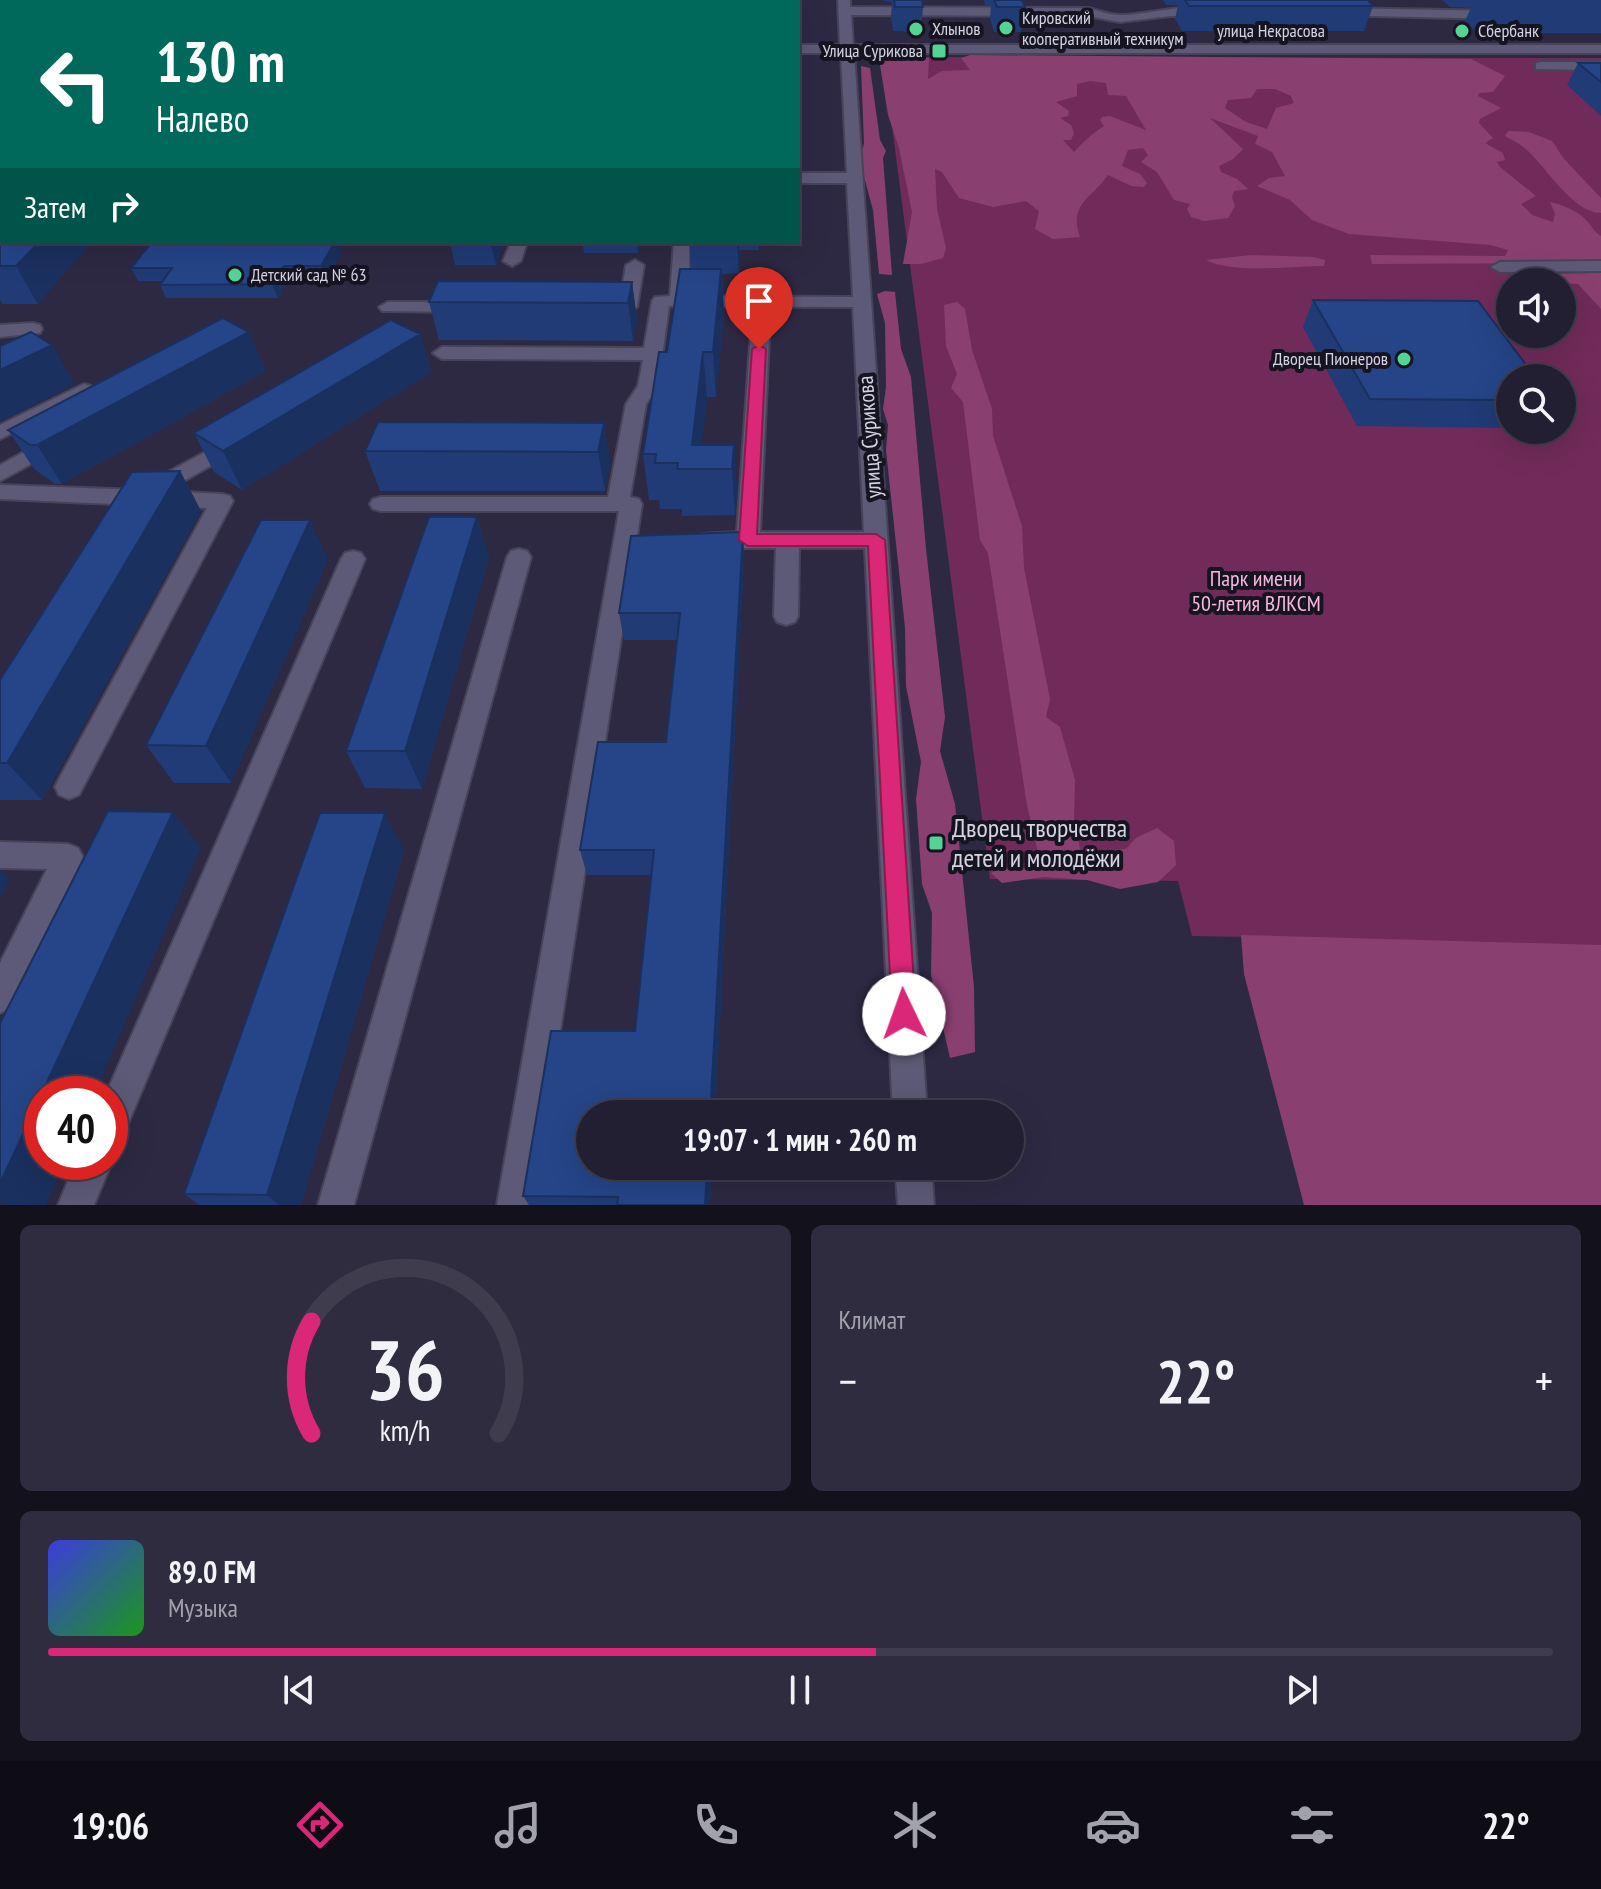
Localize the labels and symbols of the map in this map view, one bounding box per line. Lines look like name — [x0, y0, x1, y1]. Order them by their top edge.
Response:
place label: Кировский кооперативный техникум — [1022, 6, 1184, 50]
place label: Хлынов — [932, 17, 981, 40]
marker: Кировский кооперативный техникум — [997, 19, 1015, 37]
street label: улица Некрасова — [1217, 19, 1325, 42]
place label: Сбербанк — [1478, 19, 1539, 42]
marker: Хлынов — [907, 20, 925, 38]
marker: Сбербанк — [1453, 22, 1471, 40]
place label: Улица Сурикова — [822, 39, 923, 62]
marker: Улица Сурикова — [930, 42, 948, 60]
place label: Детский сад № 63 — [251, 263, 367, 286]
marker: Детский сад № 63 — [226, 266, 244, 284]
pin — [725, 267, 793, 349]
place label: Дворец Пионеров — [1273, 347, 1388, 370]
marker: Дворец Пионеров — [1395, 350, 1413, 368]
street label: улица Сурикова — [851, 375, 887, 499]
park label: Парк имени 50-летия ВЛКСМ — [1191, 564, 1321, 617]
place label: Дворец творчества детей и молодёжи — [952, 811, 1127, 874]
marker: Дворец творчества детей и молодёжи — [927, 834, 945, 852]
position arrow — [862, 972, 946, 1056]
speed limit sign: 40 — [24, 1076, 128, 1180]

